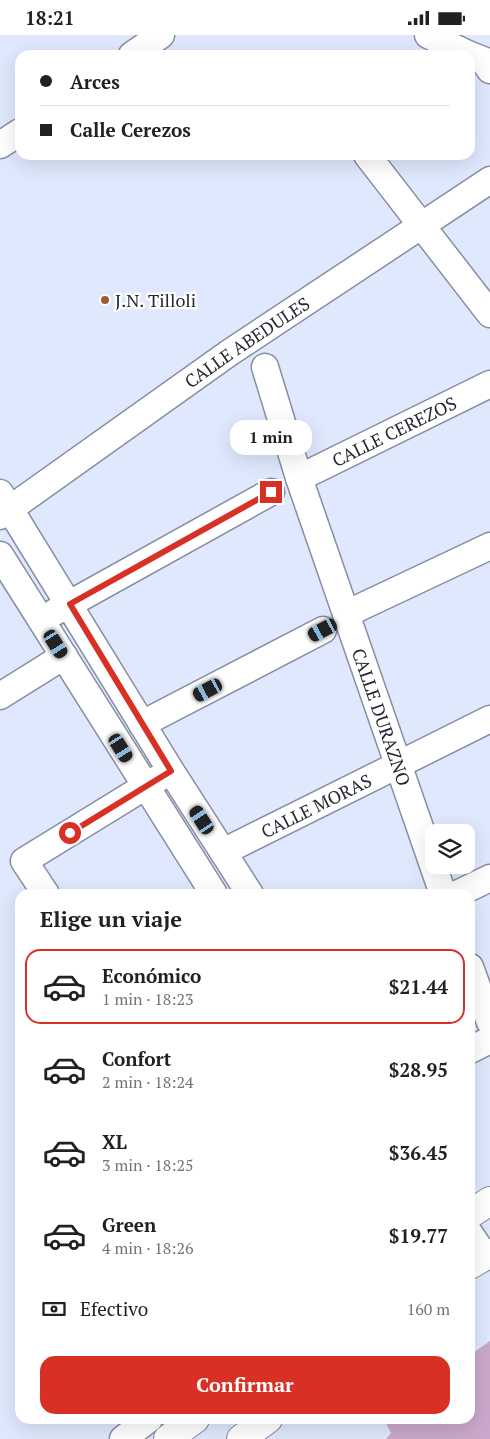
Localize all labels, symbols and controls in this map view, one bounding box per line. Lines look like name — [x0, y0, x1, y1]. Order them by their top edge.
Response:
text: 18:21 — [25, 5, 74, 30]
text: Arces — [70, 69, 120, 94]
text: Calle Cerezos — [70, 117, 191, 142]
place label: J.N. Tilloli — [115, 288, 196, 312]
street label: CALLE ABEDULES — [179, 291, 314, 393]
marker: J.N. Tilloli — [99, 294, 111, 306]
street label: CALLE CEREZOS — [328, 390, 460, 472]
callout: 1 min — [230, 419, 312, 455]
text: 1 min — [249, 426, 293, 448]
route end — [260, 481, 282, 503]
car — [306, 616, 339, 644]
car — [41, 627, 70, 661]
street label: CALLE DURAZNO — [347, 645, 417, 789]
car — [191, 676, 224, 704]
car — [106, 731, 135, 765]
street label: CALLE MORAS — [257, 768, 375, 843]
car — [187, 803, 216, 837]
route start — [59, 822, 81, 844]
map controls — [425, 824, 475, 874]
button: layers — [425, 824, 475, 874]
text: Elige un viaje — [40, 904, 182, 933]
text: Económico — [102, 963, 201, 988]
icon: car — [42, 964, 87, 1009]
text: $21.44 — [389, 974, 448, 999]
text: 1 min · 18:23 — [102, 988, 194, 1010]
text: Confort — [102, 1046, 171, 1071]
icon: car — [42, 1047, 87, 1092]
text: $28.95 — [389, 1057, 448, 1082]
text: 2 min · 18:24 — [102, 1071, 194, 1093]
text: XL — [102, 1129, 127, 1154]
icon: car — [42, 1130, 87, 1175]
text: $36.45 — [389, 1140, 448, 1165]
text: 3 min · 18:25 — [102, 1154, 194, 1176]
text: Green — [102, 1212, 156, 1237]
icon: car — [42, 1213, 87, 1258]
text: $19.77 — [389, 1223, 448, 1248]
text: 4 min · 18:26 — [102, 1237, 194, 1259]
icon: cash — [40, 1295, 68, 1323]
text: Efectivo — [80, 1296, 148, 1321]
text: 160 m — [407, 1298, 450, 1320]
button: Confirmar — [40, 1356, 450, 1414]

